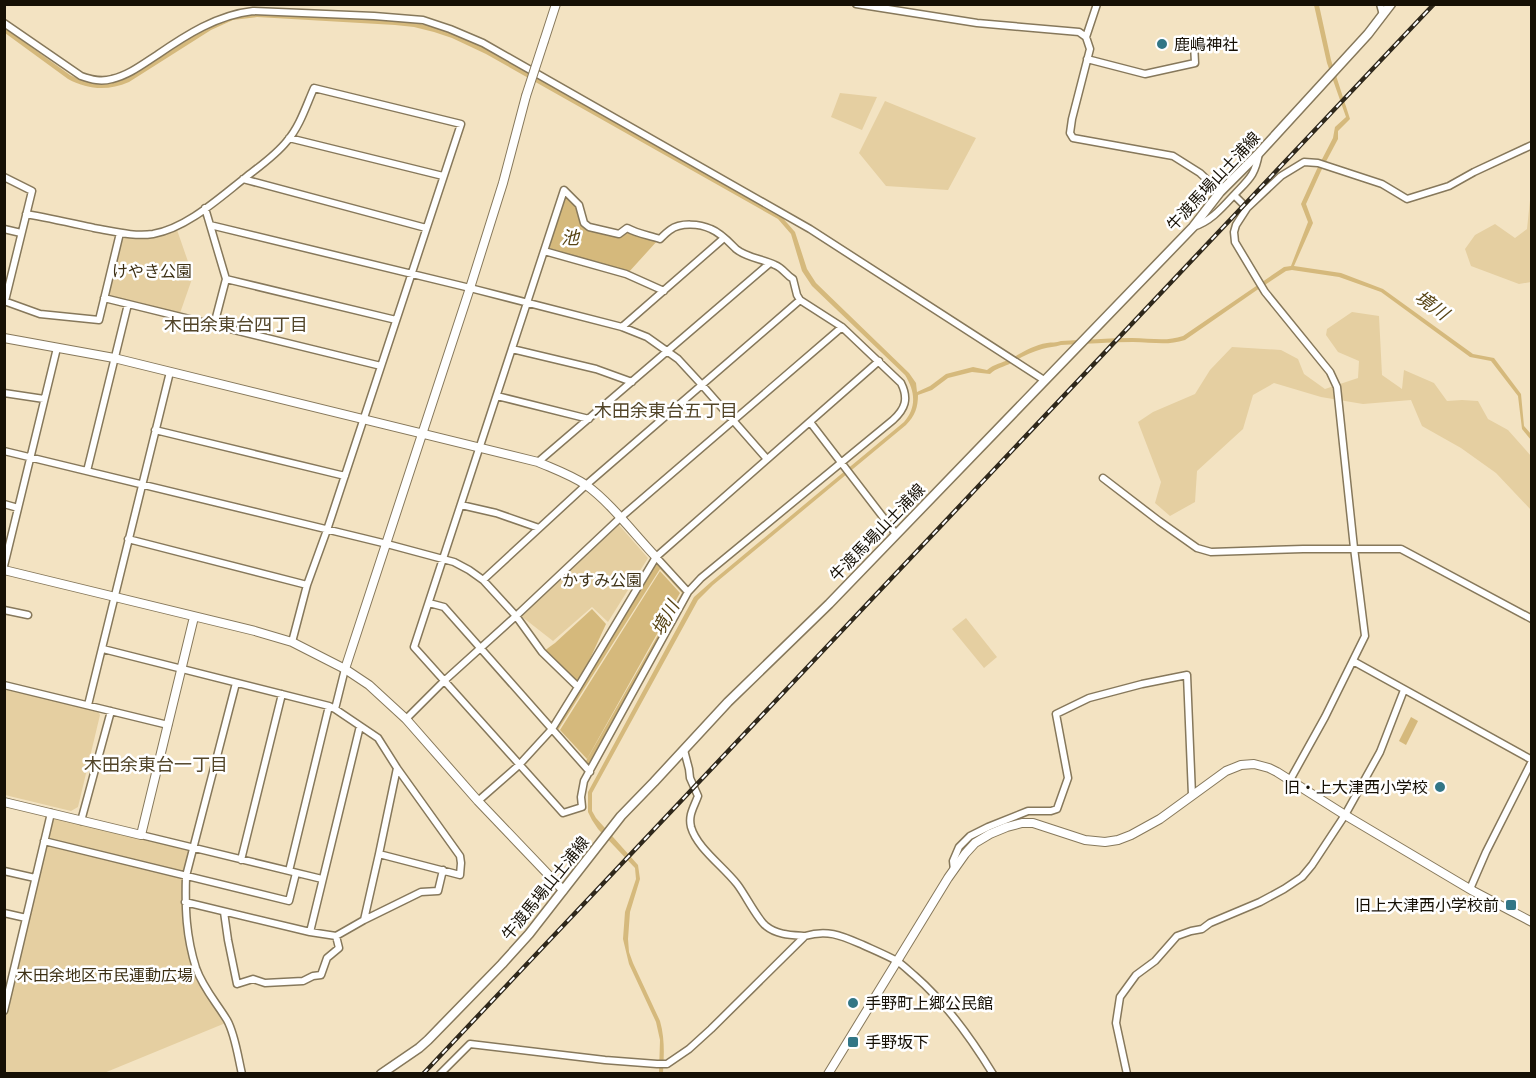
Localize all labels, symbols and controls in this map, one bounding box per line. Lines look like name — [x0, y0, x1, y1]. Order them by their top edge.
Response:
place label: 鹿嶋神社 — [1174, 34, 1238, 54]
marker: 鹿嶋神社 — [1155, 37, 1169, 51]
street label: 牛渡馬場山土浦線 — [1162, 127, 1264, 235]
water label: 池 — [561, 226, 581, 249]
park label: けやき公園 — [112, 261, 192, 281]
water label: 境川 — [1411, 285, 1455, 326]
district label: 木田余東台四丁目 — [164, 313, 308, 336]
district label: 木田余東台五丁目 — [594, 399, 738, 422]
street label: 牛渡馬場山土浦線 — [825, 479, 929, 585]
park label: かすみ公園 — [562, 570, 642, 590]
water label: 境川 — [646, 595, 685, 639]
district label: 木田余東台一丁目 — [84, 753, 228, 776]
place label: 旧・上大津西小学校 — [1284, 777, 1428, 797]
marker: 旧・上大津西小学校 — [1433, 780, 1447, 794]
street label: 牛渡馬場山土浦線 — [497, 832, 593, 944]
place label: 旧上大津西小学校前 — [1355, 895, 1499, 915]
marker: 旧上大津西小学校前 — [1504, 898, 1518, 912]
park label: 木田余地区市民運動広場 — [17, 965, 193, 985]
place label: 手野町上郷公民館 — [865, 993, 993, 1013]
marker: 手野町上郷公民館 — [846, 996, 860, 1010]
place label: 手野坂下 — [865, 1032, 929, 1052]
marker: 手野坂下 — [846, 1035, 860, 1049]

